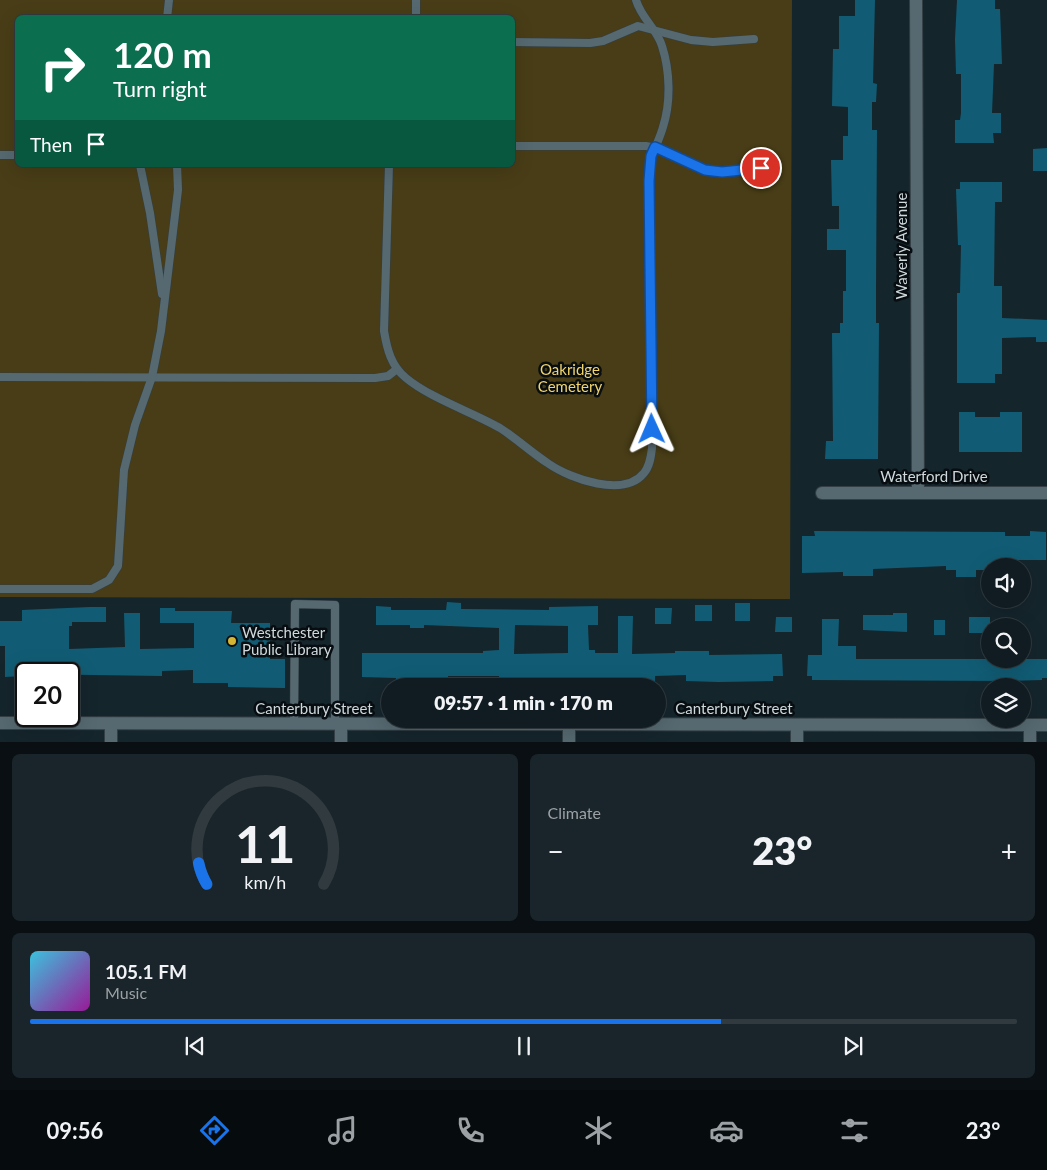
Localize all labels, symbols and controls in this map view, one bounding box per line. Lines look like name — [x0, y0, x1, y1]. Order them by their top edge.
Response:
text: 120 m — [113, 33, 212, 75]
icon: right — [30, 35, 95, 100]
text: Turn right — [113, 75, 207, 102]
icon: arrive — [82, 130, 110, 158]
text: Then — [30, 133, 72, 156]
pin — [740, 147, 782, 189]
icon: arrive — [747, 154, 775, 182]
street label: Waverly Avenue — [892, 193, 910, 299]
park label: Oakridge Cemetery — [538, 360, 602, 395]
position arrow — [625, 402, 677, 454]
street label: Waterford Drive — [880, 467, 988, 485]
map controls — [981, 558, 1031, 728]
button: sound — [981, 558, 1031, 608]
button: search — [981, 618, 1031, 668]
place label: Westchester Public Library — [242, 623, 332, 658]
marker: Westchester Public Library — [226, 635, 238, 647]
speed limit sign: 20 — [15, 662, 80, 727]
button: layers — [981, 678, 1031, 728]
text: 09:57 · 1 min · 170 m — [434, 691, 613, 714]
street label: Canterbury Street — [255, 699, 373, 717]
street label: Canterbury Street — [675, 699, 793, 717]
text: Climate — [548, 803, 601, 822]
text: 11 — [235, 812, 295, 874]
text: 23° — [752, 827, 812, 873]
text: − — [548, 834, 564, 868]
text: + — [1001, 834, 1017, 868]
text: km/h — [244, 871, 286, 893]
text: 105.1 FM — [105, 960, 187, 983]
text: Music — [105, 983, 147, 1002]
icon: previous — [181, 1032, 209, 1060]
icon: pause — [510, 1032, 538, 1060]
icon: next — [839, 1032, 867, 1060]
icon: directions — [197, 1113, 232, 1148]
icon: music — [325, 1113, 360, 1148]
icon: phone — [453, 1113, 488, 1148]
icon: climate — [581, 1113, 616, 1148]
icon: car — [709, 1113, 744, 1148]
icon: filters — [837, 1113, 872, 1148]
text: 09:56 — [47, 1117, 103, 1144]
text: 23° — [966, 1117, 1000, 1144]

